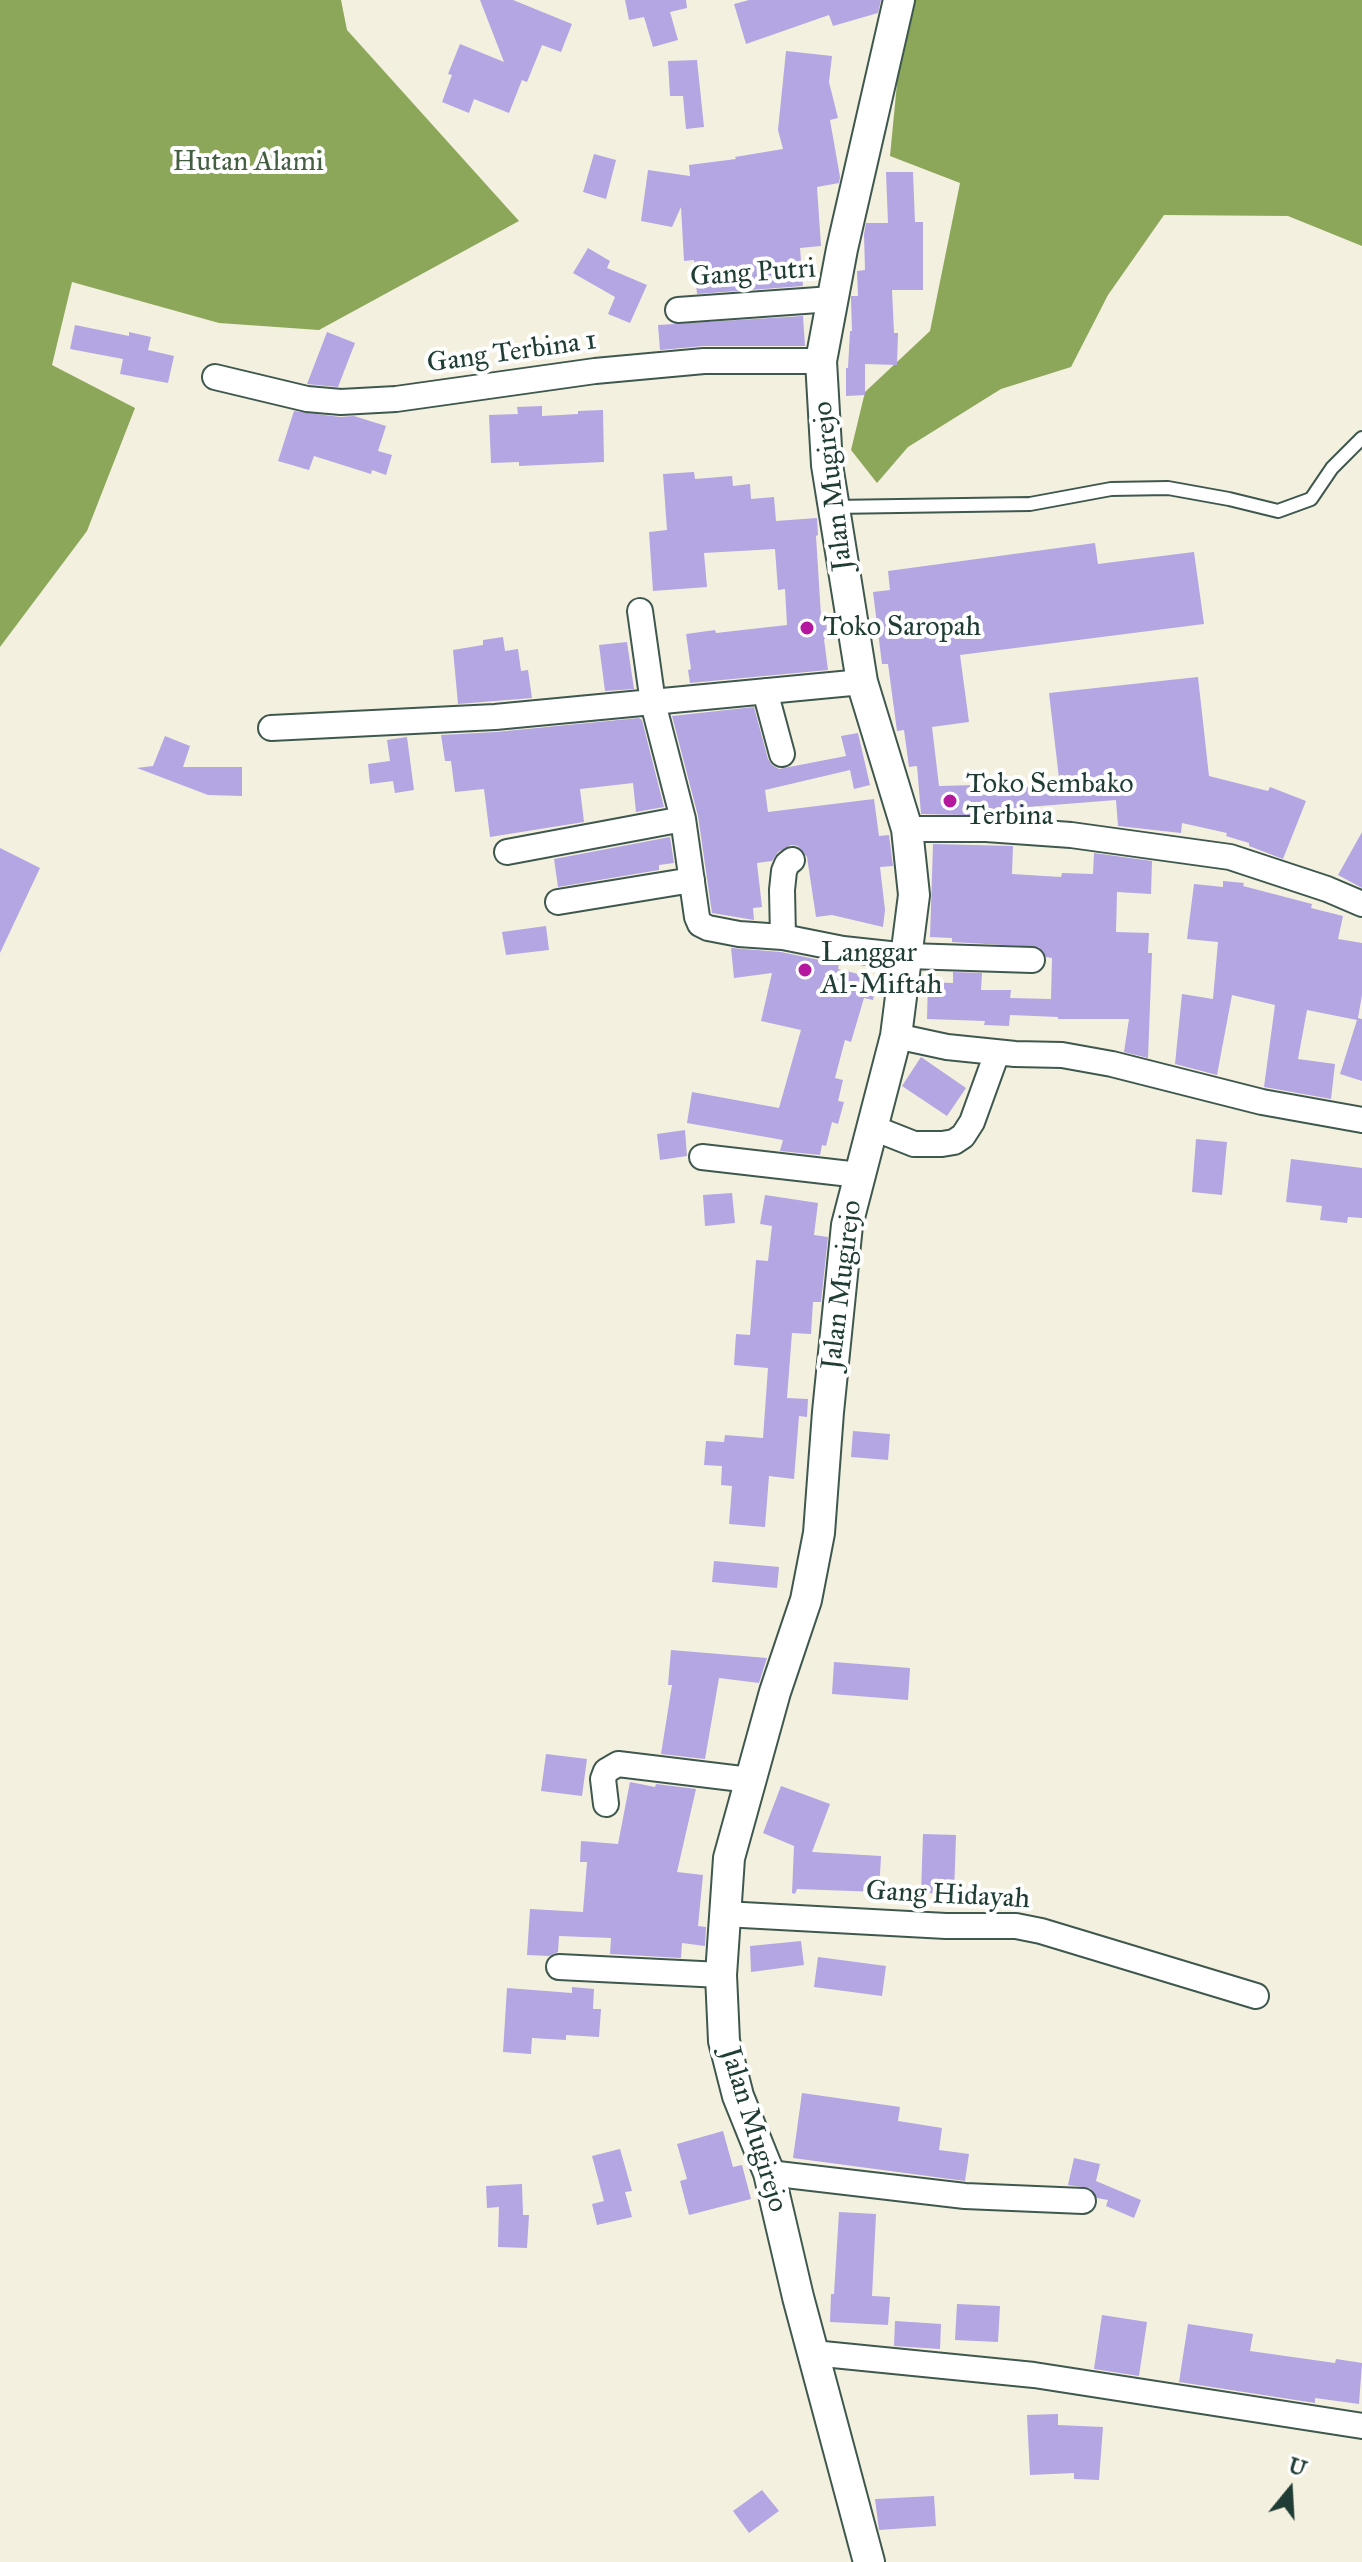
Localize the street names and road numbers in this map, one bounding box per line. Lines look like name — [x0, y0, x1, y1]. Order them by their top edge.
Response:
street label: Gang Putri — [689, 253, 817, 295]
street label: Gang Terbina 1 — [425, 324, 599, 382]
street label: Jalan Mugirejo — [807, 399, 861, 573]
street label: Jalan Mugirejo — [816, 1198, 870, 1372]
street label: Gang Hidayah — [865, 1875, 1031, 1917]
street label: Jalan Mugirejo — [712, 2044, 794, 2216]

